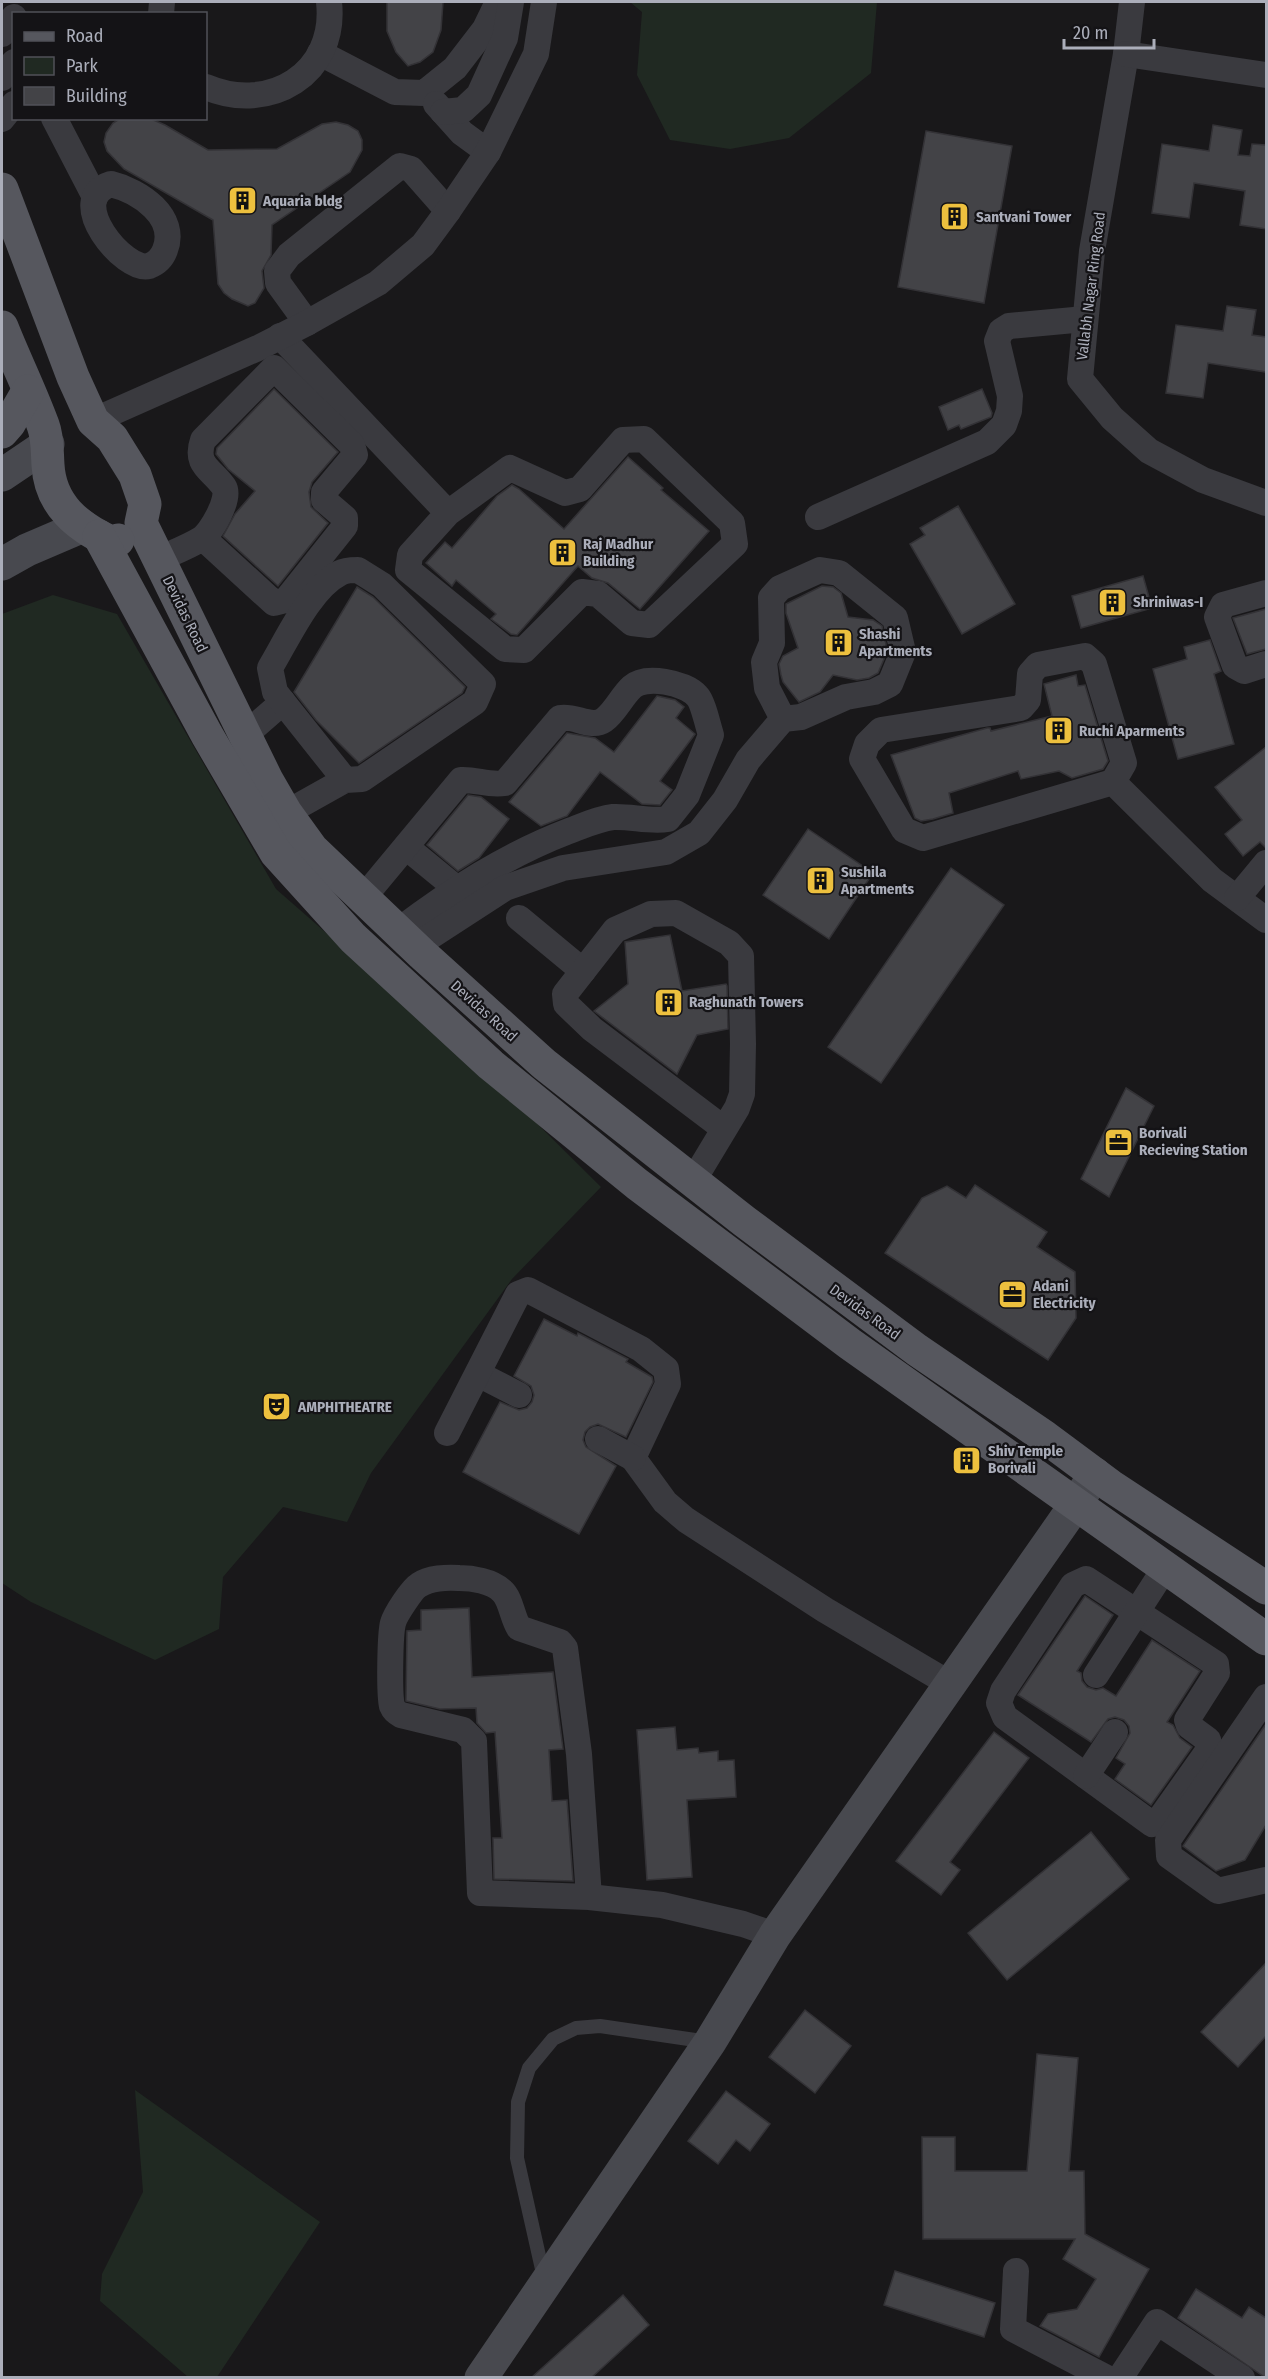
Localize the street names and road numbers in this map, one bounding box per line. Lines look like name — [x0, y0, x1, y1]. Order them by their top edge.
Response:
street label: Vallabh Nagar Ring Road — [1073, 211, 1109, 361]
street label: Devidas Road — [159, 573, 211, 655]
street label: Devidas Road — [447, 977, 521, 1045]
street label: Devidas Road — [826, 1280, 904, 1344]

